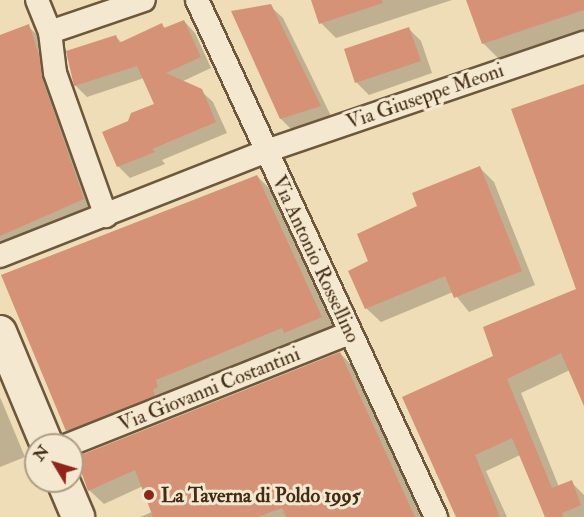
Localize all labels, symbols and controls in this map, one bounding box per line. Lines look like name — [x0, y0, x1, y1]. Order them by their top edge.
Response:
street label: Via Giuseppe Meoni — [343, 58, 507, 134]
street label: Via Antonio Rossellino — [267, 172, 365, 346]
street label: Via Giovanni Costantini — [115, 342, 303, 436]
north arrow — [24, 433, 84, 493]
text: N — [29, 441, 54, 465]
place label: La Taverna di Poldo 1995 — [161, 483, 361, 507]
marker: La Taverna di Poldo 1995 — [142, 488, 156, 502]

